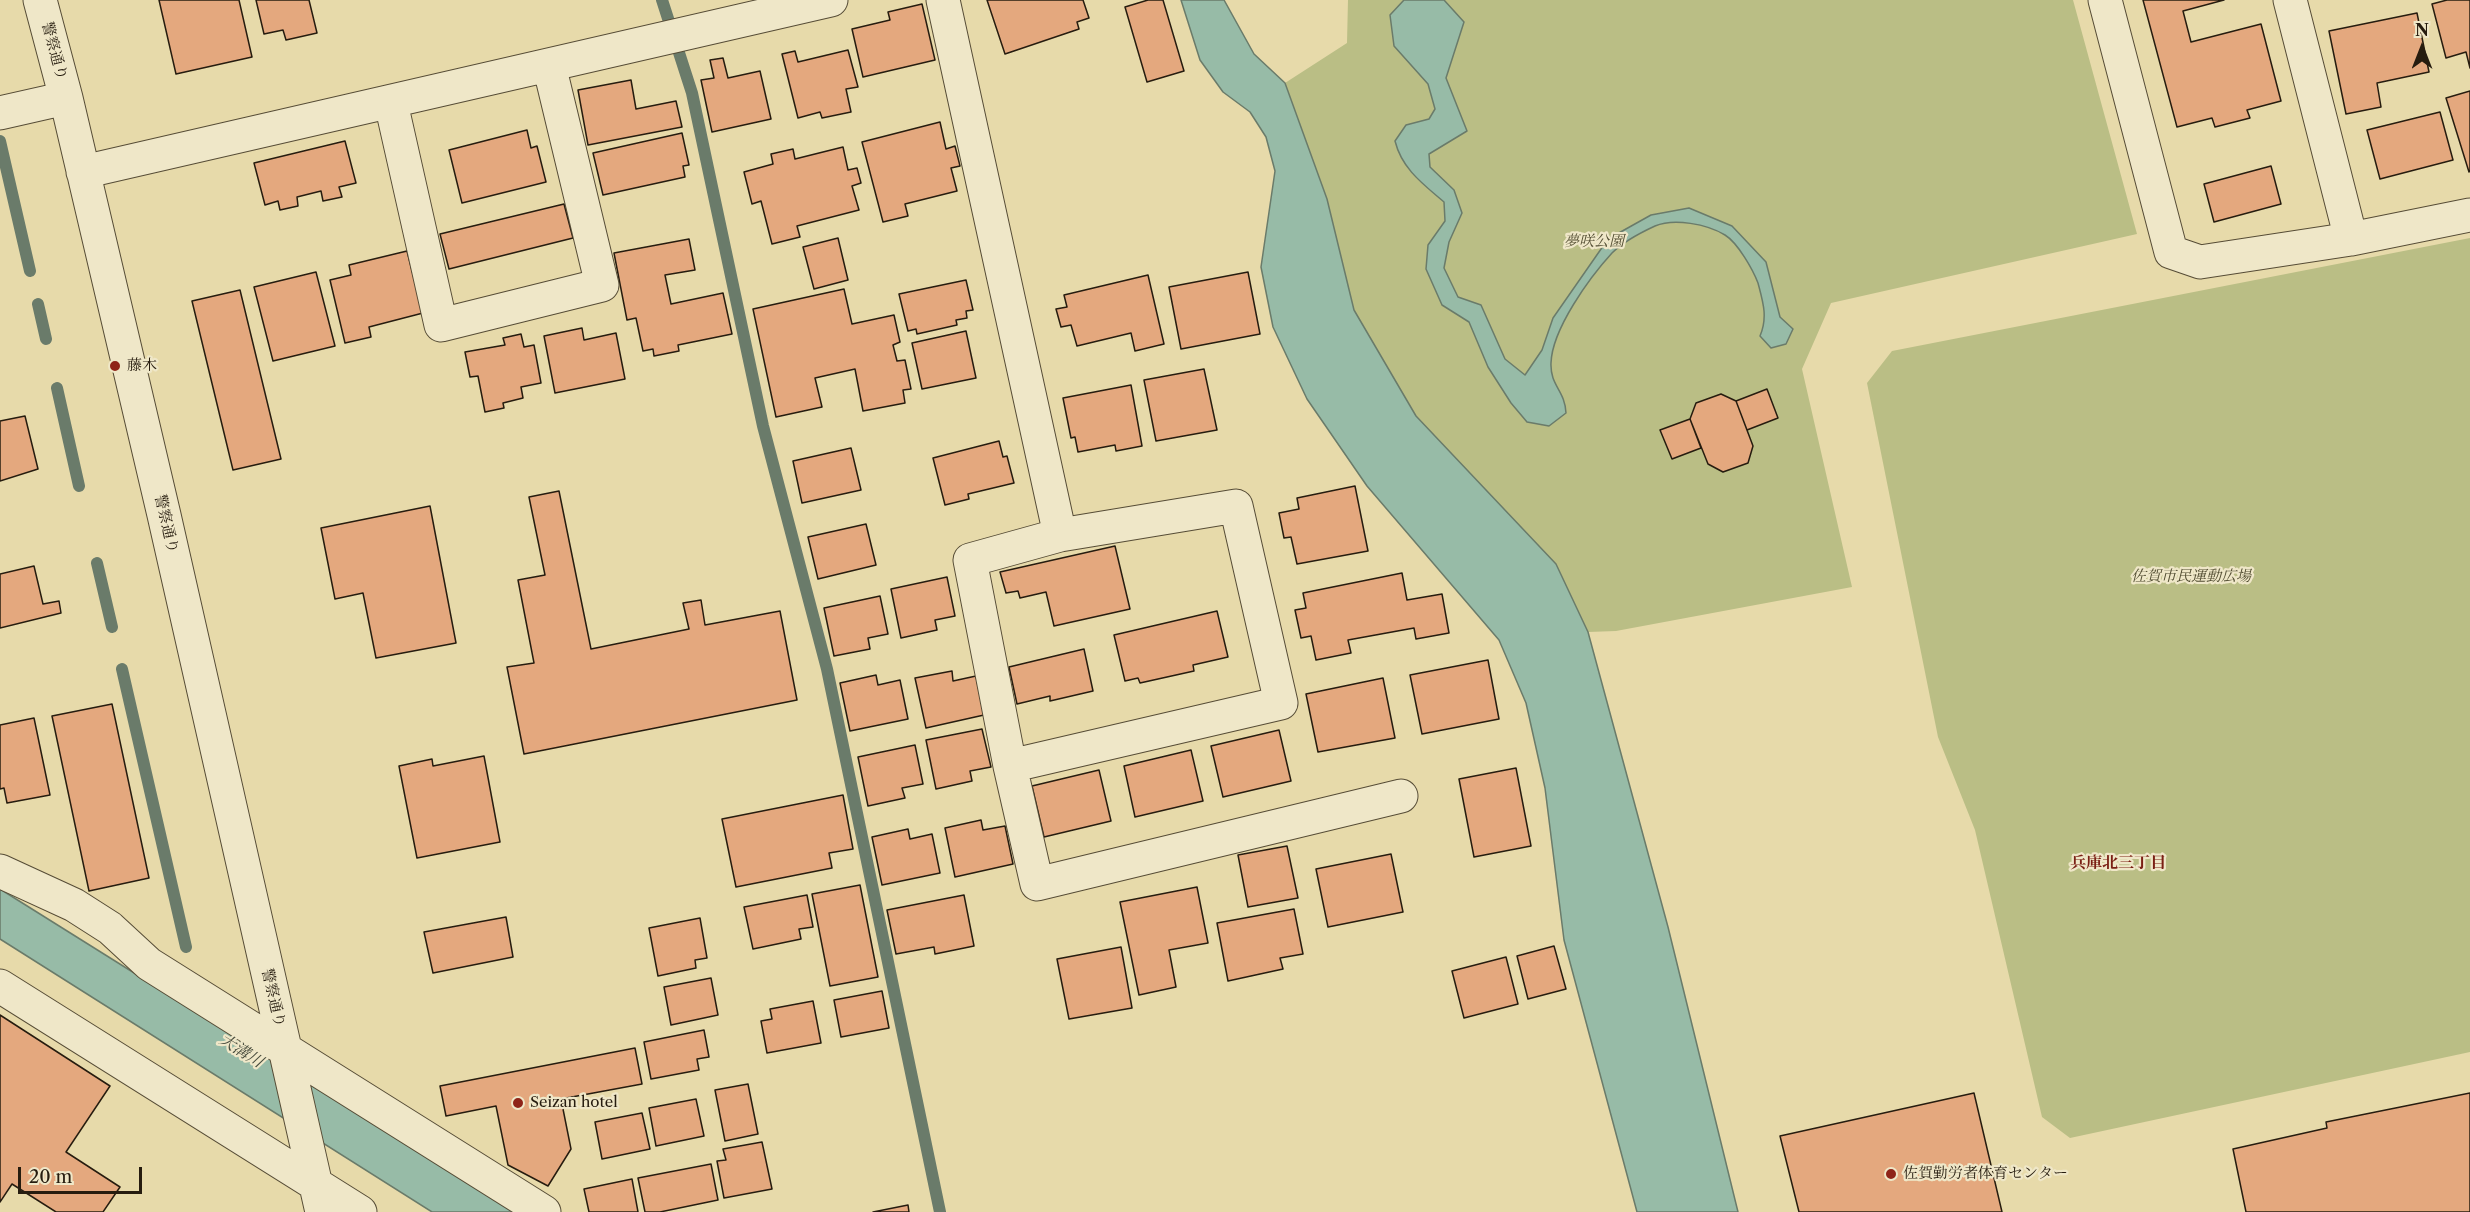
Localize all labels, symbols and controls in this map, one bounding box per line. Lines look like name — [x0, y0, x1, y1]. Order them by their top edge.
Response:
north arrow — [2392, 18, 2452, 78]
street label: 警察通り — [38, 20, 70, 82]
text: N — [2415, 20, 2429, 40]
park label: 夢咲公園 — [1564, 233, 1624, 251]
place label: 藤木 — [127, 357, 157, 375]
marker: 藤木 — [108, 359, 122, 373]
street label: 警察通り — [150, 493, 182, 555]
park label: 佐賀市民運動広場 — [2131, 568, 2251, 586]
district label: 兵庫北三丁目 — [2070, 853, 2166, 873]
street label: 警察通り — [257, 967, 289, 1029]
water label: 大溝川 — [216, 1030, 266, 1072]
place label: Seizan hotel — [530, 1094, 618, 1112]
marker: Seizan hotel — [511, 1096, 525, 1110]
scale bar — [21, 1155, 146, 1193]
place label: 佐賀勤労者体育センター — [1903, 1165, 2068, 1183]
text: 20 m — [29, 1166, 72, 1188]
marker: 佐賀勤労者体育センター — [1884, 1167, 1898, 1181]

